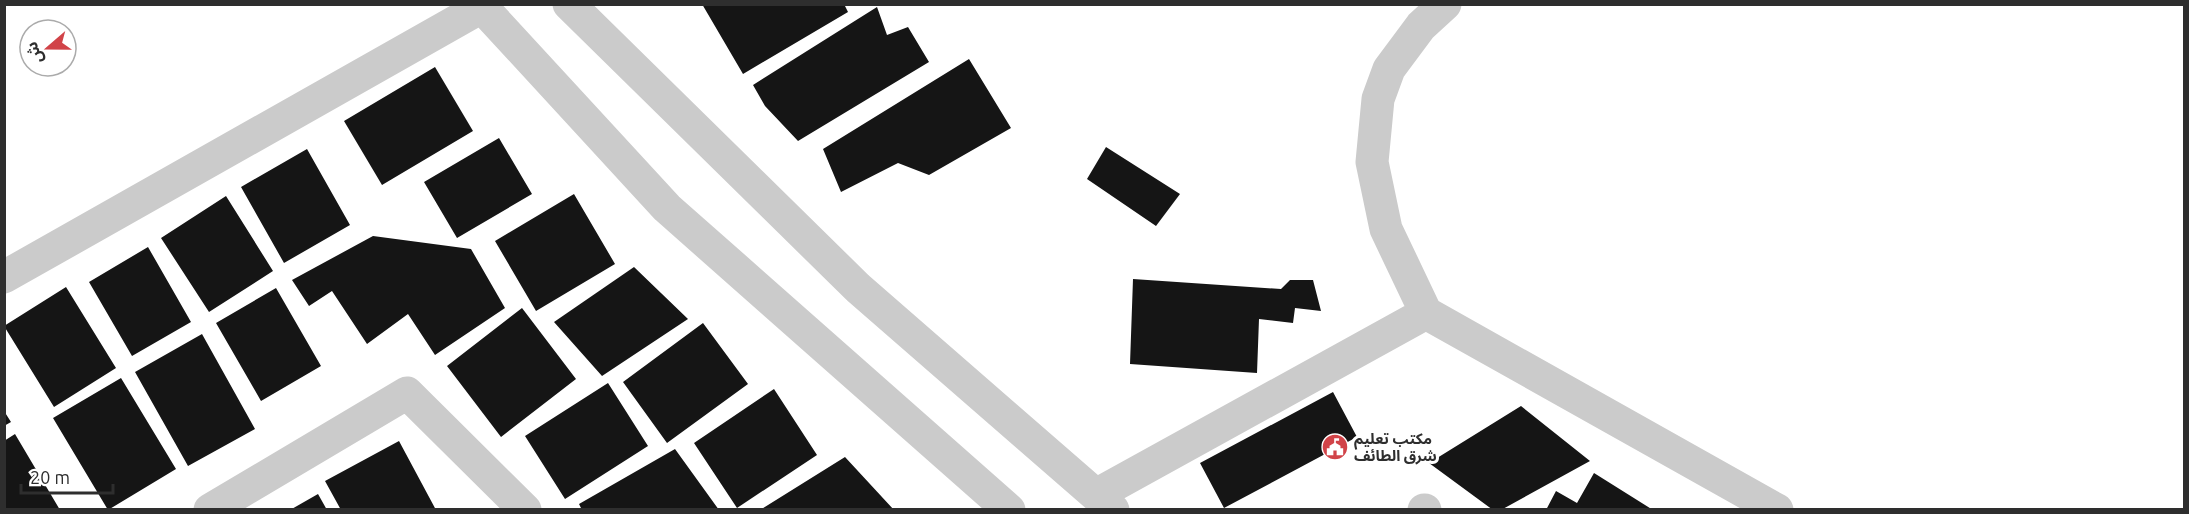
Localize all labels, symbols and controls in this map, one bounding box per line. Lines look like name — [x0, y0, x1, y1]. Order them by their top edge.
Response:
north arrow — [18, 18, 78, 78]
text: ش — [22, 39, 47, 67]
place label: مكتب تعليم شرق الطائف — [1354, 430, 1437, 465]
public building icon: مكتب تعليم شرق الطائف — [1320, 432, 1350, 462]
scale bar — [21, 457, 112, 495]
text: 20 m — [30, 467, 70, 487]

